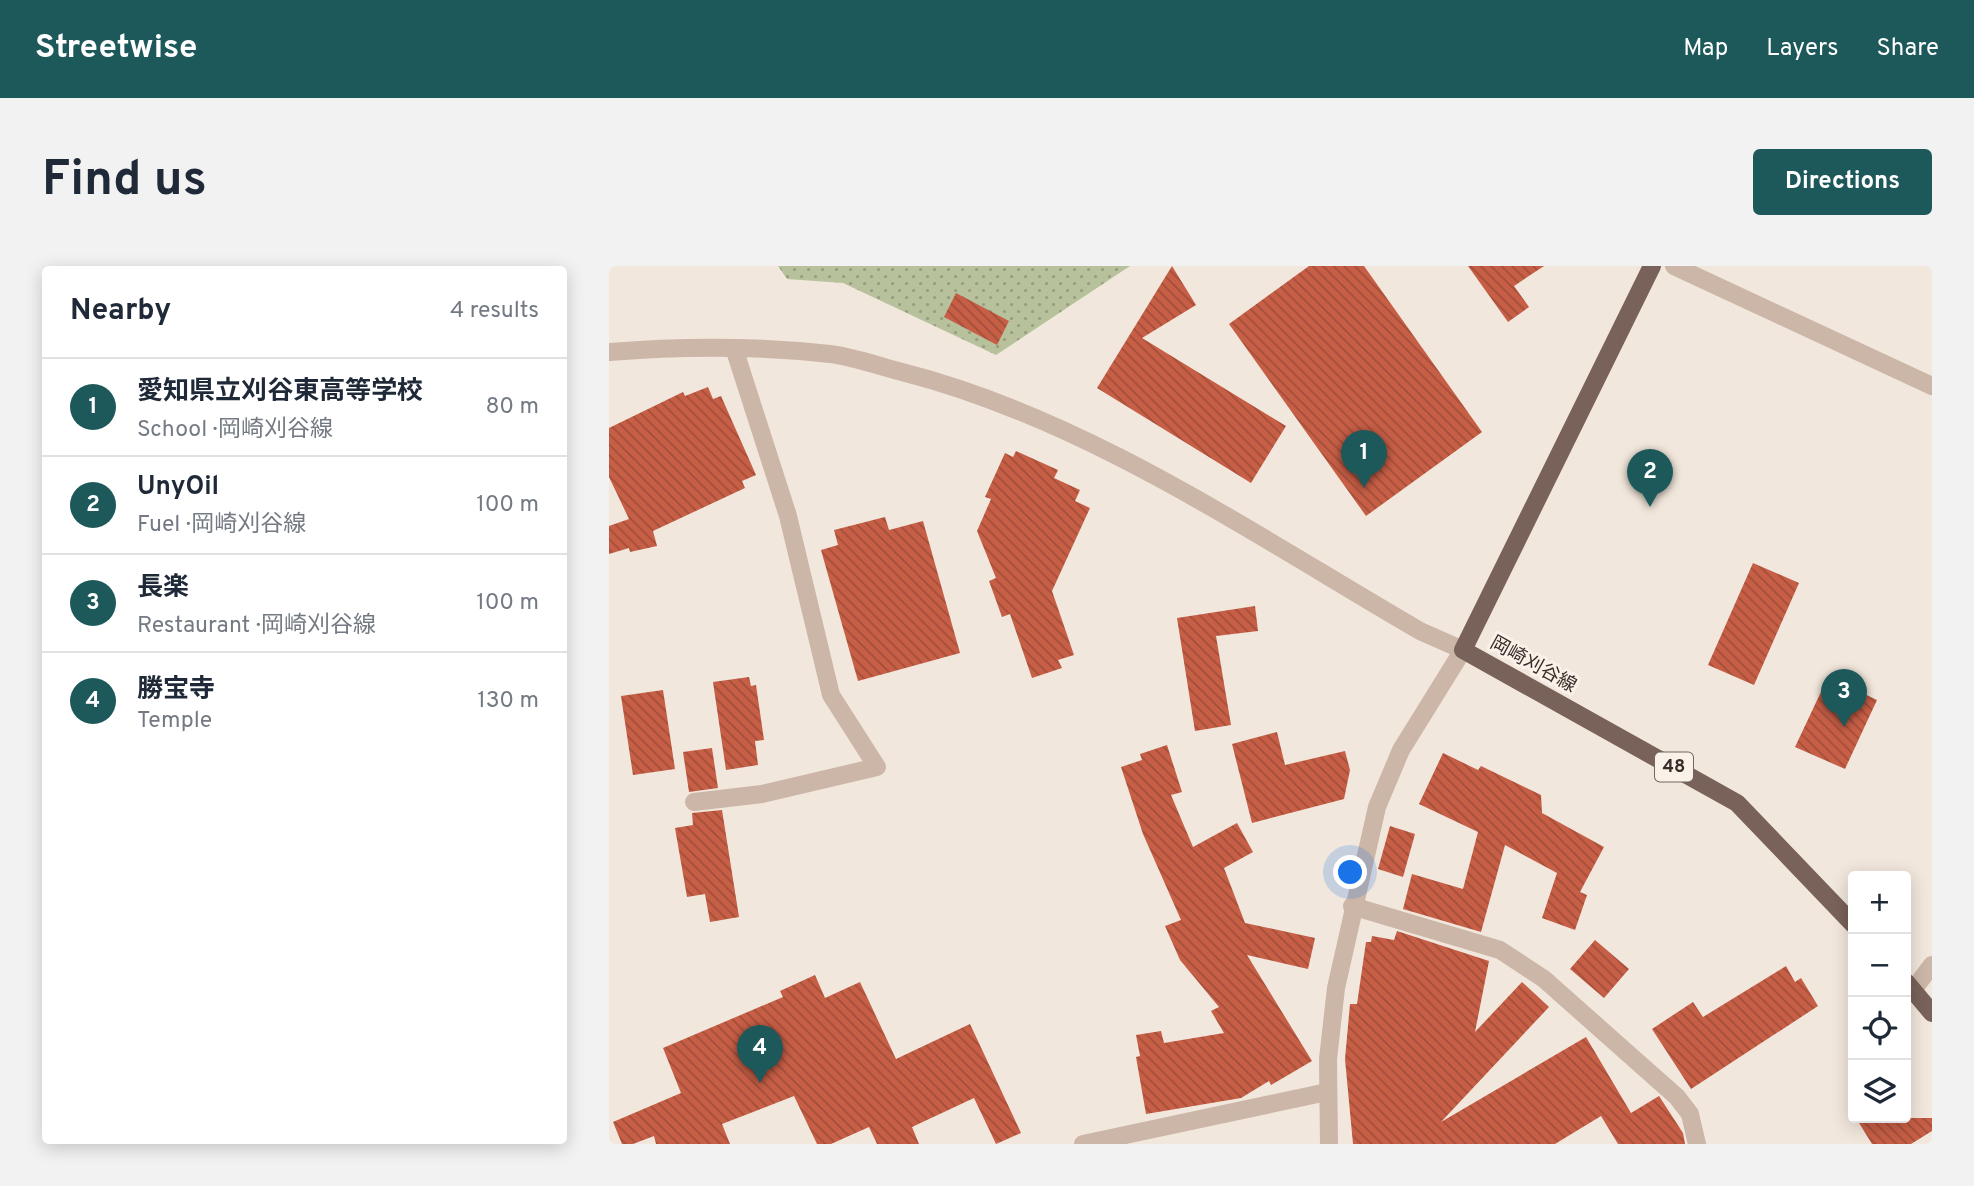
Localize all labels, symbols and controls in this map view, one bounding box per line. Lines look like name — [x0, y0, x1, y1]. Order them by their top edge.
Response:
text: Streetwise — [35, 28, 197, 70]
text: Map — [1683, 34, 1728, 64]
text: Layers — [1766, 34, 1838, 64]
text: Share — [1876, 34, 1939, 64]
button: Directions — [1753, 149, 1932, 215]
text: Find us — [42, 151, 207, 213]
text: Nearby — [70, 293, 171, 330]
text: 4 results — [450, 297, 539, 326]
text: 愛知県立刈谷東高等学校 — [137, 376, 423, 409]
text: 1 — [88, 393, 98, 422]
text: 80 m — [486, 393, 539, 422]
text: School · 岡崎刈谷線 — [137, 416, 333, 445]
pin: 1 — [1341, 430, 1387, 488]
pin: 2 — [1627, 449, 1673, 507]
text: UnyOil — [137, 471, 219, 504]
text: 2 — [86, 491, 100, 520]
text: 100 m — [476, 491, 539, 520]
text: Fuel · 岡崎刈谷線 — [137, 511, 306, 540]
text: 長楽 — [137, 572, 189, 605]
text: 3 — [86, 589, 100, 618]
text: 100 m — [476, 589, 539, 618]
text: Restaurant · 岡崎刈谷線 — [137, 612, 376, 641]
street label: 岡崎刈谷線 — [1486, 631, 1580, 699]
pin: 3 — [1821, 669, 1867, 727]
text: 勝宝寺 — [137, 674, 215, 707]
text: 4 — [86, 687, 100, 716]
text: 130 m — [477, 687, 539, 716]
text: Temple — [137, 707, 212, 736]
road number: 48 — [1655, 752, 1693, 782]
your location — [1333, 855, 1367, 889]
map controls — [1848, 871, 1911, 1123]
button: + — [1848, 871, 1911, 934]
button: − — [1848, 934, 1911, 997]
button: locate — [1848, 997, 1911, 1060]
pin: 4 — [737, 1025, 783, 1083]
button: layers — [1848, 1060, 1911, 1123]

